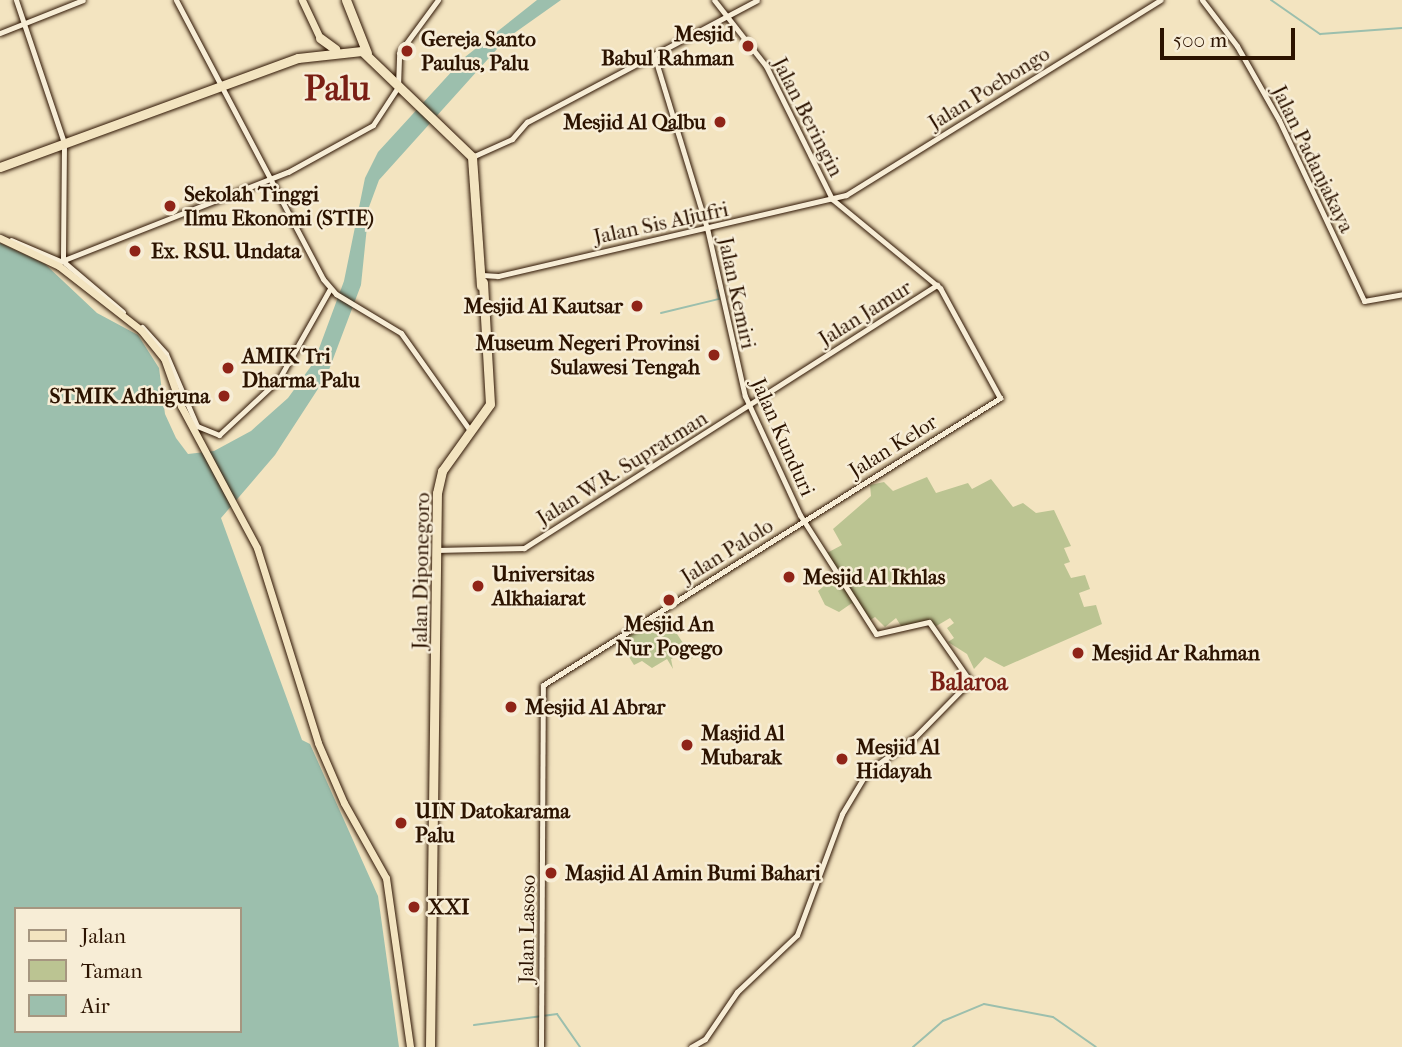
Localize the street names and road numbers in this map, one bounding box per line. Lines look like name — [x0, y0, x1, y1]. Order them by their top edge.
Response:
street label: Jalan Poebongo — [924, 41, 1054, 135]
street label: Jalan Beringin — [767, 53, 849, 181]
street label: Jalan Padanjakaya — [1266, 81, 1360, 237]
street label: Jalan Sis Aljufri — [591, 196, 731, 250]
street label: Jalan Kemiri — [713, 235, 761, 351]
street label: Jalan Jamur — [814, 275, 916, 351]
street label: Jalan Kunduri — [746, 374, 820, 500]
street label: Jalan W.R. Supratman — [532, 405, 712, 531]
street label: Jalan Kelor — [844, 409, 942, 483]
street label: Jalan Diponegoro — [407, 492, 435, 650]
street label: Jalan Palolo — [676, 513, 778, 589]
street label: Jalan Lasoso — [513, 874, 541, 984]

